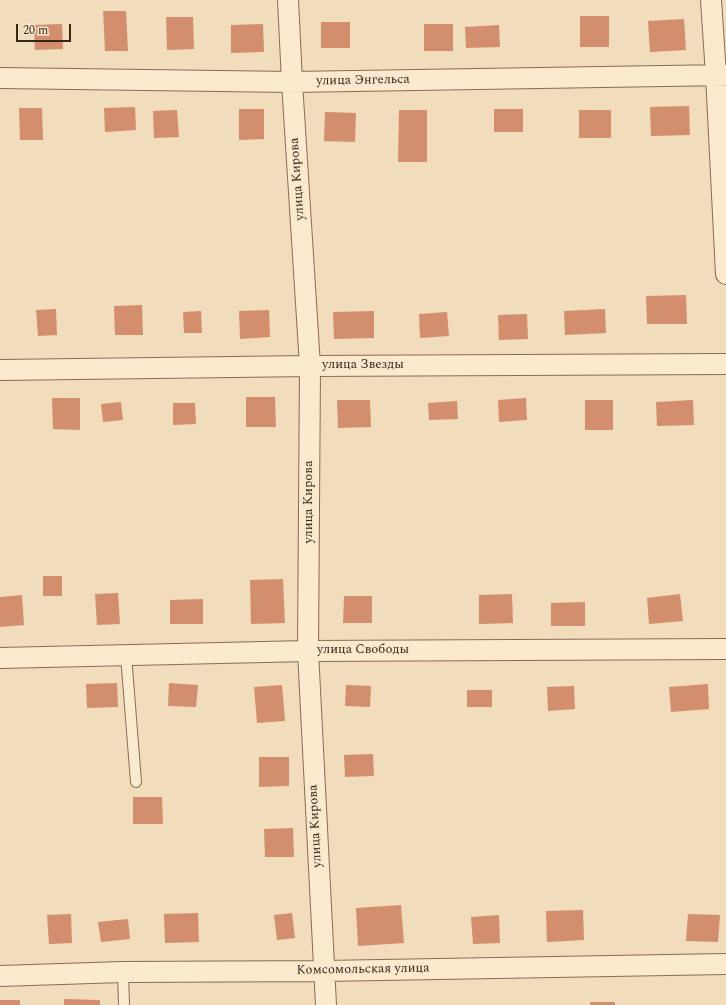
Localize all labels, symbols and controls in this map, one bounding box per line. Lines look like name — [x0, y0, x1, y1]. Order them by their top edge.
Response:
scale bar — [18, 16, 73, 42]
text: 20 m — [23, 21, 48, 40]
street label: улица Энгельса — [316, 72, 410, 90]
street label: улица Кирова — [287, 137, 309, 221]
street label: улица Звезды — [322, 357, 404, 373]
street label: улица Кирова — [301, 460, 317, 544]
street label: улица Свободы — [317, 642, 409, 658]
street label: улица Кирова — [306, 784, 326, 868]
street label: Комсомольская улица — [296, 961, 430, 979]

